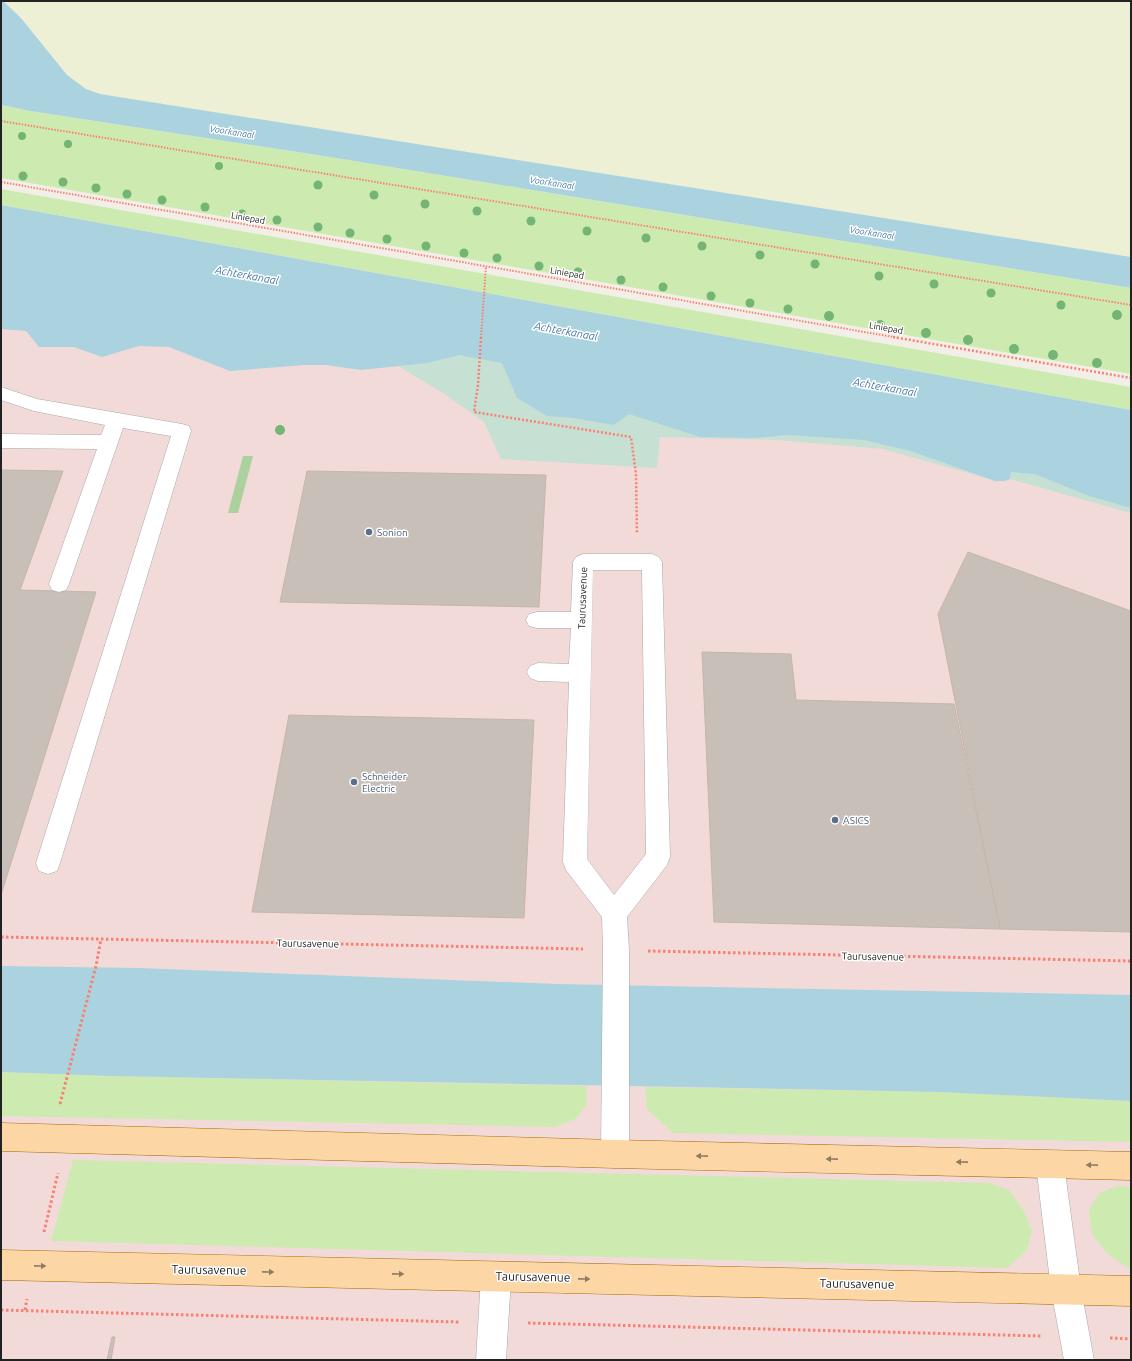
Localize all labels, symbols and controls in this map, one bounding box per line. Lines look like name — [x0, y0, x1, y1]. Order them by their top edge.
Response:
water label: Voorkanaal — [209, 124, 255, 141]
water label: Voorkanaal — [529, 175, 575, 192]
street label: Liniepad — [230, 210, 266, 226]
water label: Voorkanaal — [849, 225, 895, 242]
water label: Achterkanaal — [213, 263, 280, 287]
street label: Liniepad — [549, 265, 585, 281]
water label: Achterkanaal — [532, 319, 599, 343]
street label: Liniepad — [868, 320, 904, 336]
water label: Achterkanaal — [851, 375, 918, 399]
marker: Sonion — [364, 527, 374, 537]
place label: Sonion — [377, 527, 408, 538]
street label: Taurusavenue — [576, 567, 589, 629]
place label: Schneider Electric — [362, 771, 407, 794]
marker: Schneider Electric — [349, 777, 359, 787]
marker: ASICS — [830, 815, 840, 825]
place label: ASICS — [843, 815, 869, 826]
street label: Taurusavenue — [277, 937, 339, 950]
street label: Taurusavenue — [842, 950, 904, 963]
one-way arrow — [695, 1153, 708, 1159]
one-way arrow — [825, 1156, 838, 1162]
one-way arrow — [956, 1159, 968, 1166]
one-way arrow — [1086, 1162, 1098, 1169]
street label: Taurusavenue — [172, 1262, 247, 1277]
one-way arrow — [34, 1263, 46, 1270]
one-way arrow — [262, 1268, 274, 1275]
street label: Taurusavenue — [496, 1269, 571, 1284]
one-way arrow — [392, 1271, 404, 1278]
one-way arrow — [578, 1275, 590, 1282]
street label: Taurusavenue — [820, 1276, 895, 1291]

